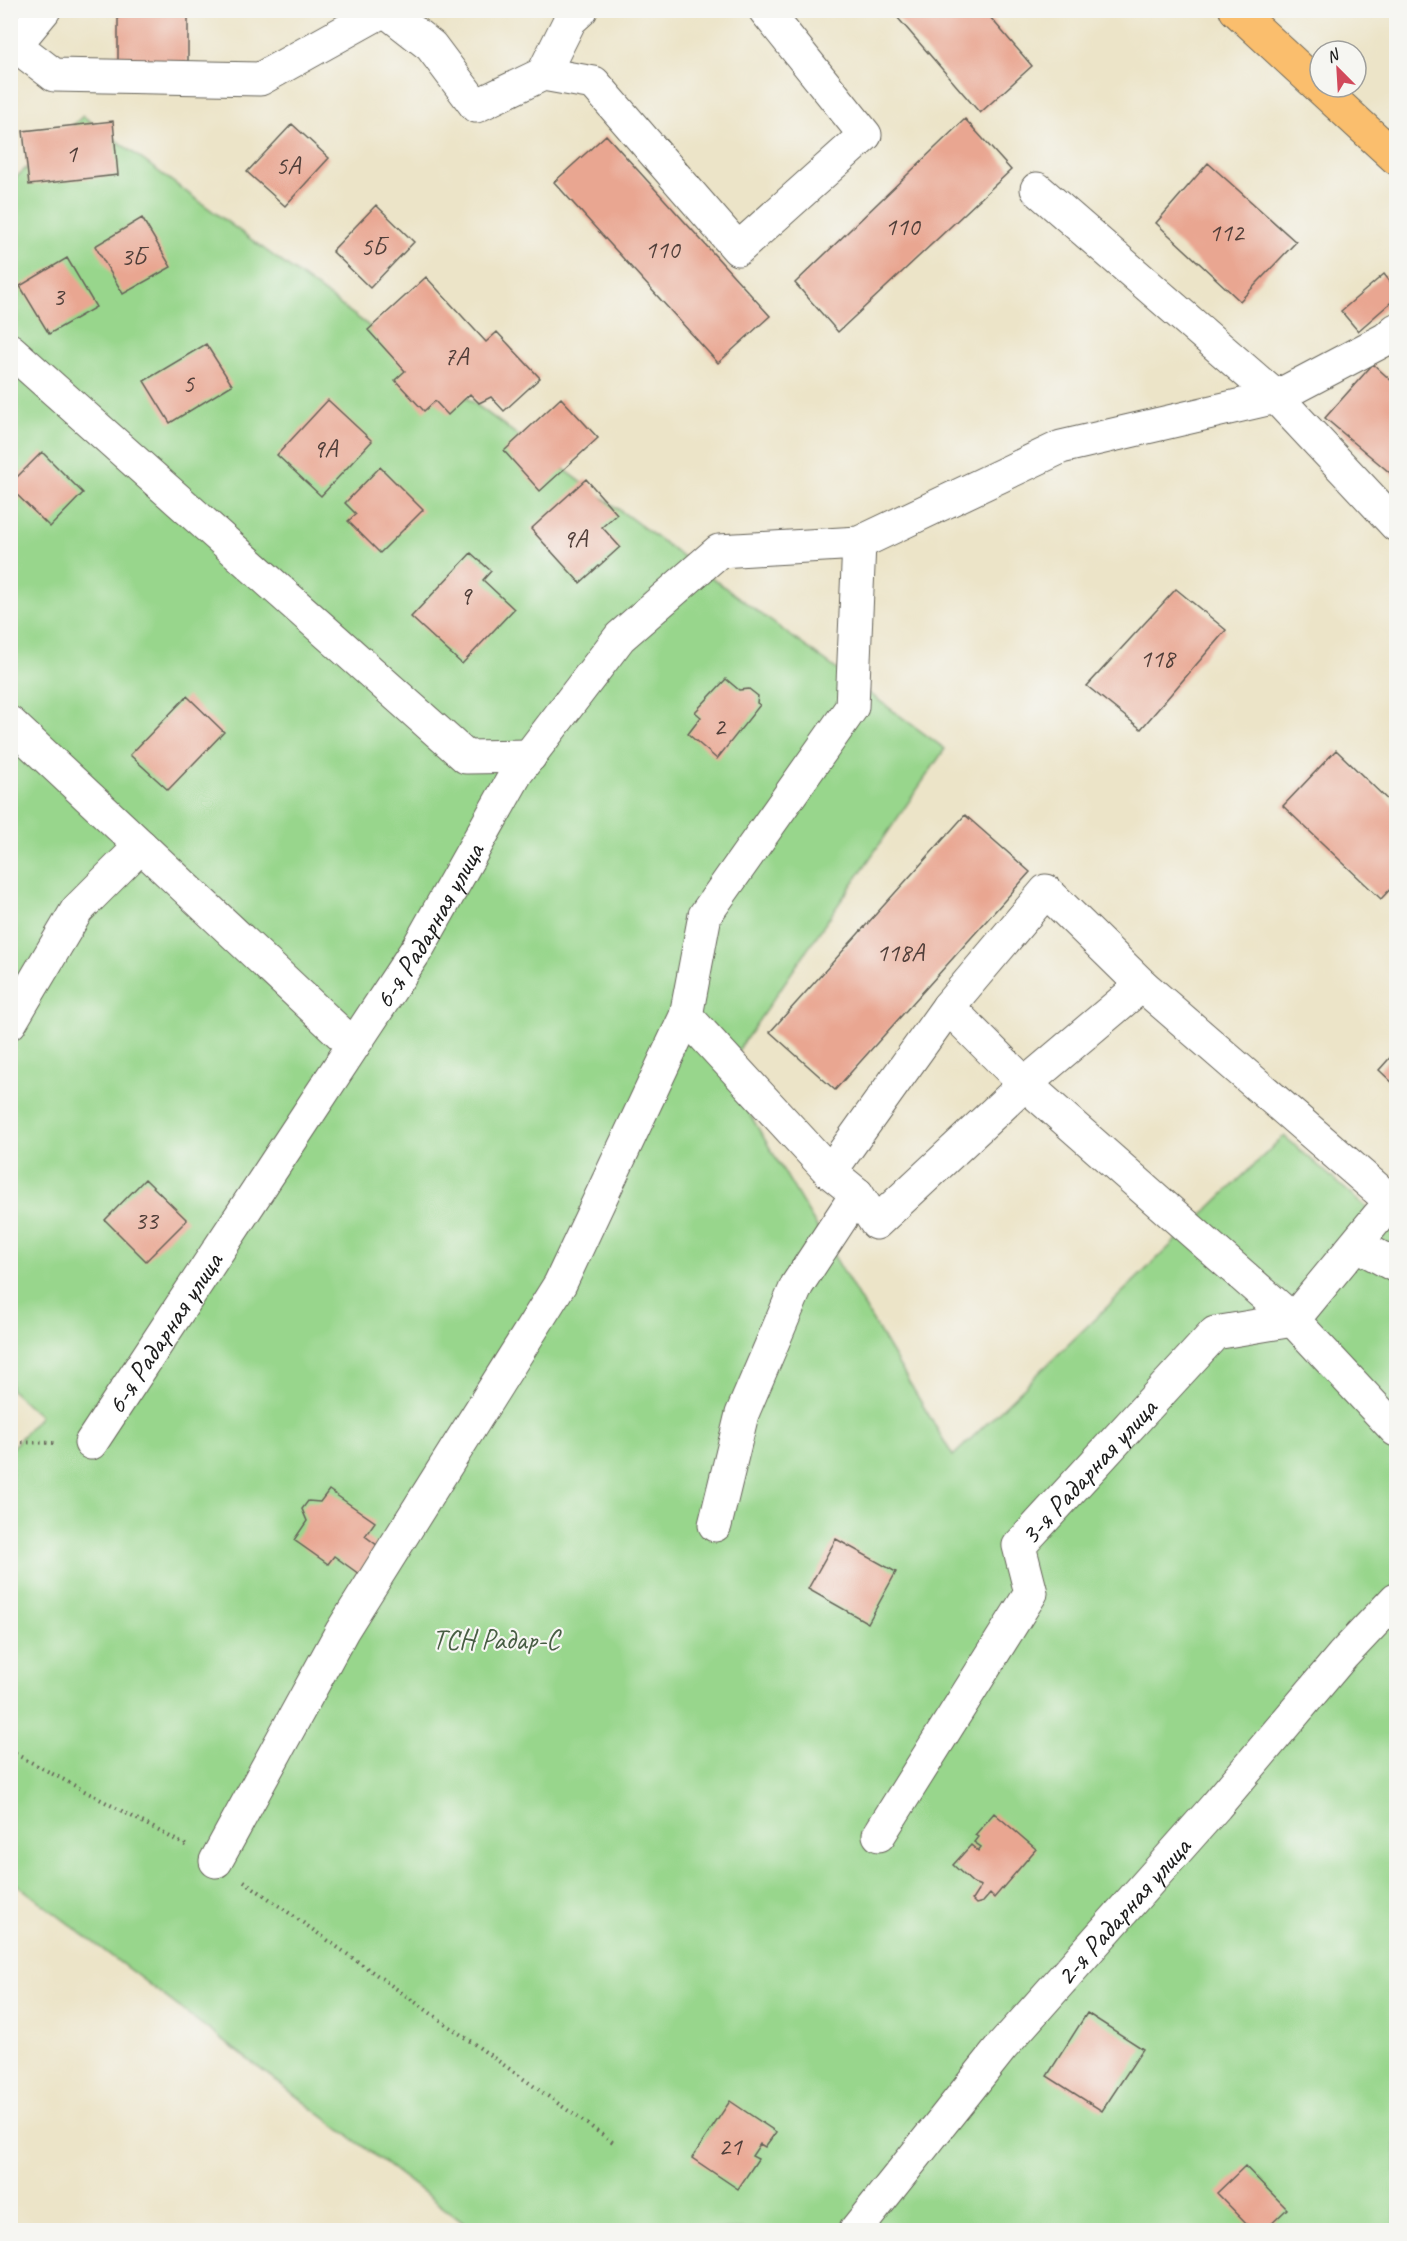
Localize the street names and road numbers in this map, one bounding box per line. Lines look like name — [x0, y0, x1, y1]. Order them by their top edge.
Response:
street label: 6-я Радарная улица — [366, 835, 492, 1015]
street label: 6-я Радарная улица — [98, 1244, 231, 1420]
street label: 3-я Радарная улица — [1012, 1390, 1165, 1552]
street label: 2-я Радарная улица — [1048, 1829, 1199, 1993]

